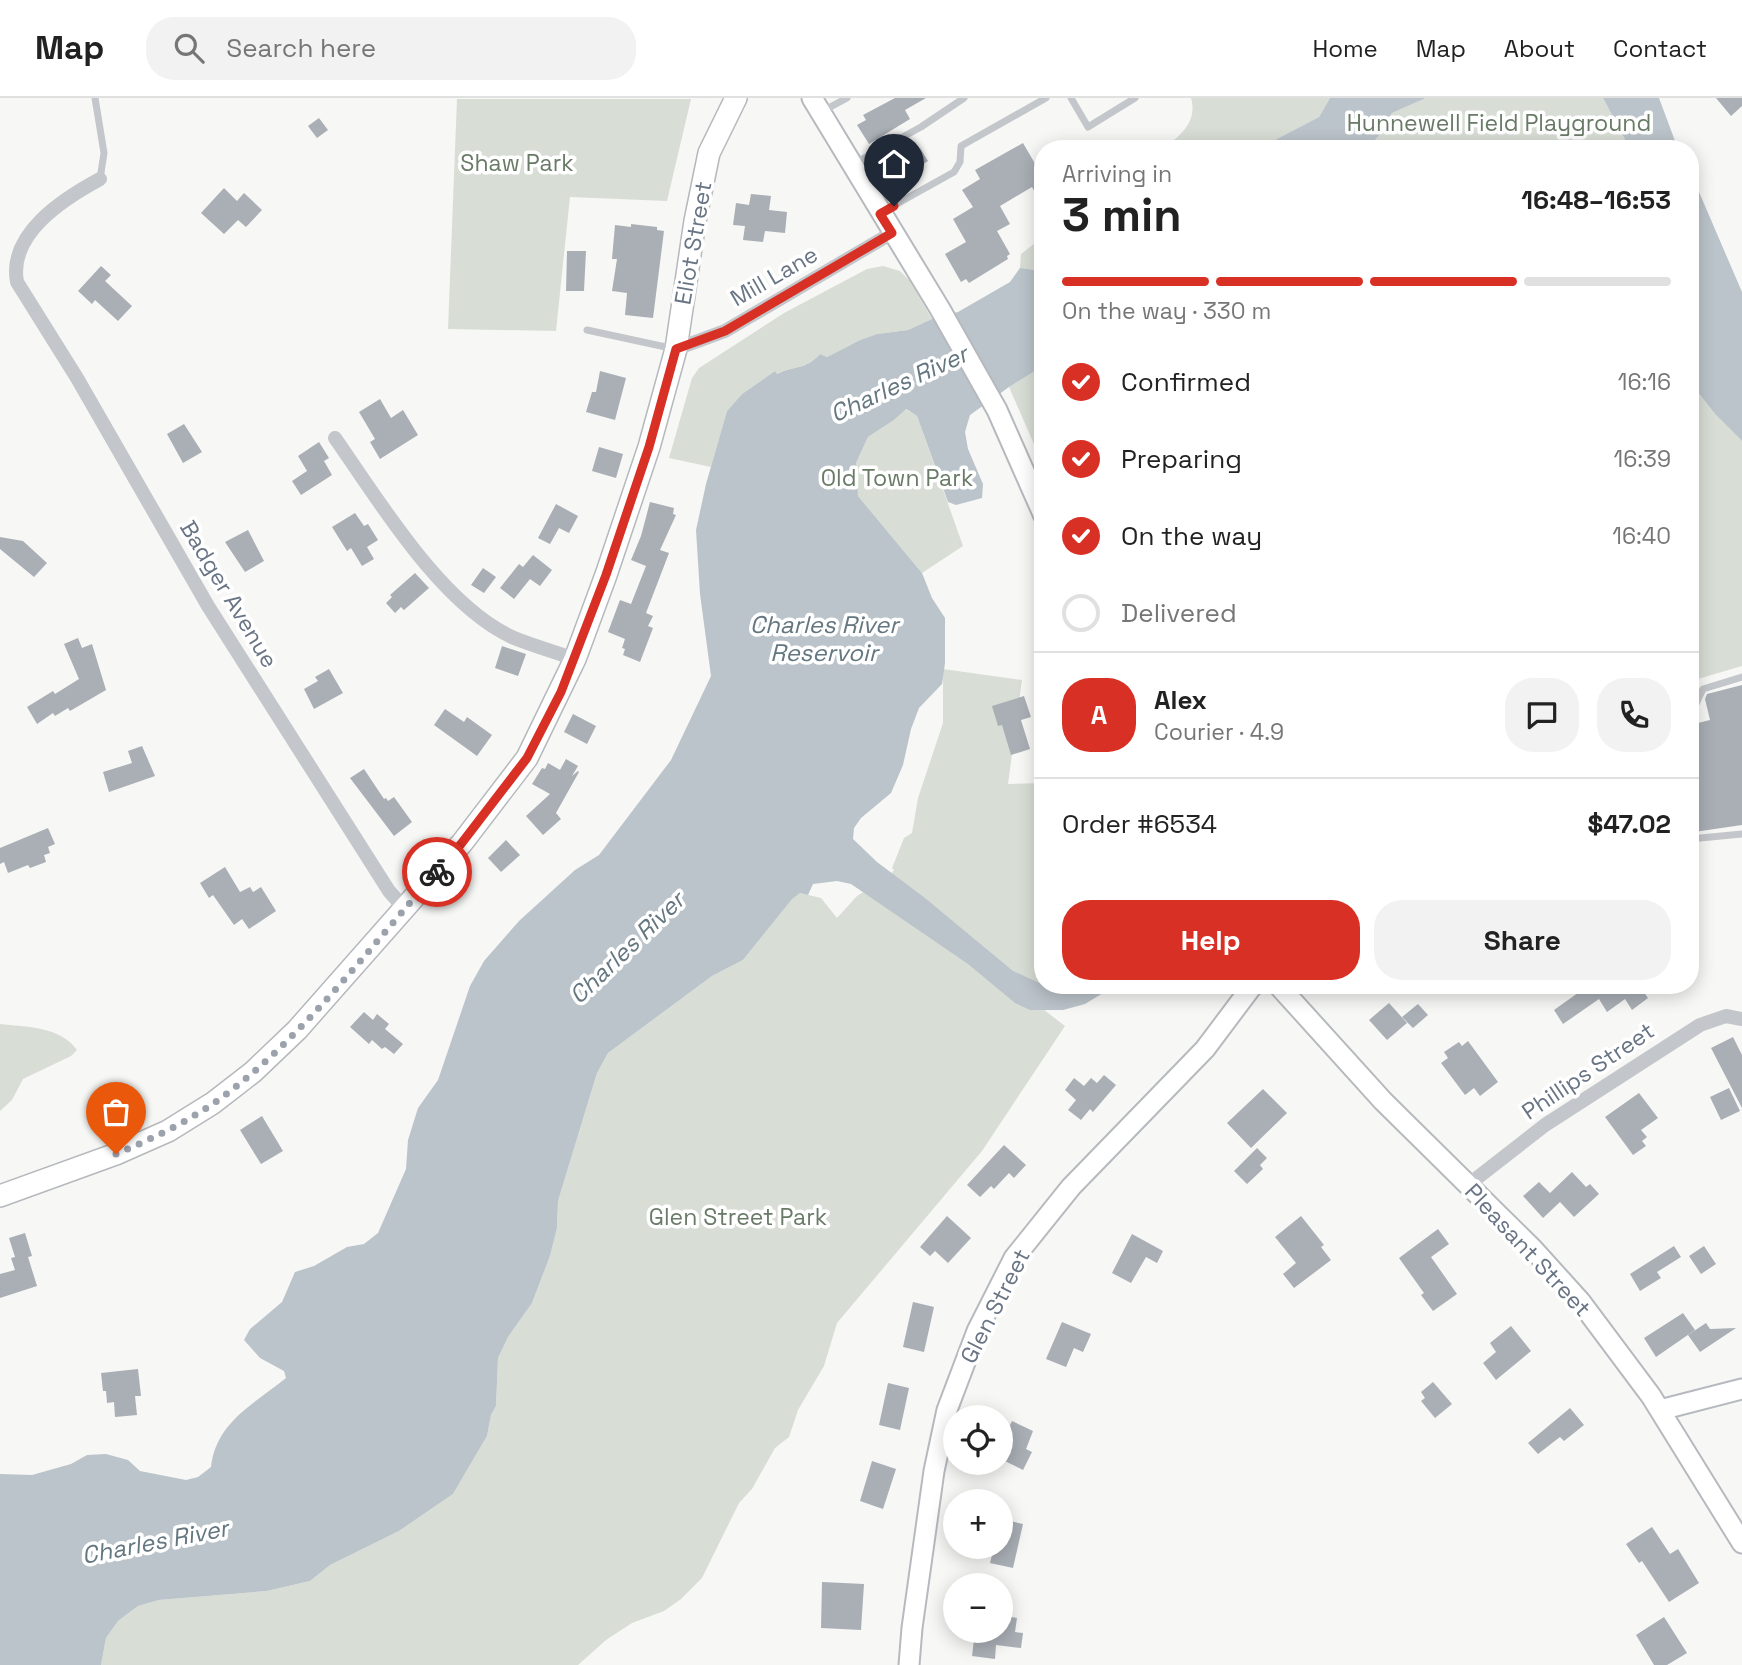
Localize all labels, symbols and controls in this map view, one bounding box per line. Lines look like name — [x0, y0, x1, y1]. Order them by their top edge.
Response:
search box — [146, 17, 636, 80]
text: Map — [35, 27, 104, 69]
icon: search — [170, 29, 208, 67]
text: Search here — [226, 31, 376, 65]
text: Home — [1312, 33, 1378, 64]
text: Map — [1416, 33, 1466, 64]
text: About — [1504, 33, 1575, 64]
text: Contact — [1613, 33, 1707, 64]
park label: Hunnewell Field Playground — [1347, 108, 1651, 138]
pin — [864, 134, 924, 206]
icon: home — [875, 145, 913, 183]
park label: Shaw Park — [460, 148, 574, 178]
text: Arriving in — [1062, 159, 1172, 189]
street label: Eliot Street — [667, 179, 719, 307]
text: 16:48–16:53 — [1521, 183, 1671, 217]
text: 3 min — [1062, 186, 1182, 244]
street label: Mill Lane — [725, 239, 823, 313]
text: On the way · 330 m — [1062, 296, 1271, 326]
water label: Charles River — [825, 337, 975, 429]
icon: check — [1062, 363, 1100, 401]
text: Confirmed — [1121, 365, 1251, 399]
text: 16:16 — [1618, 367, 1671, 397]
icon: check — [1062, 440, 1100, 478]
text: Preparing — [1121, 442, 1242, 476]
text: 16:39 — [1614, 444, 1671, 474]
park label: Old Town Park — [821, 463, 973, 493]
street label: Badger Avenue — [173, 515, 285, 673]
icon: check — [1062, 517, 1100, 555]
text: On the way — [1121, 519, 1262, 553]
text: 16:40 — [1612, 521, 1671, 551]
text: Delivered — [1121, 596, 1237, 630]
water label: Charles River Reservoir — [750, 609, 901, 668]
button: chat — [1505, 678, 1579, 752]
button: phone — [1597, 678, 1671, 752]
text: Alex — [1154, 683, 1207, 717]
text: A — [1091, 698, 1107, 732]
text: Courier · 4.9 — [1154, 717, 1284, 747]
text: Order #6534 — [1062, 807, 1217, 841]
text: $47.02 — [1587, 807, 1671, 841]
courier — [402, 837, 472, 907]
icon: bike — [418, 853, 456, 891]
water label: Charles River — [562, 883, 693, 1010]
button: Help — [1062, 900, 1360, 980]
button: Share — [1374, 900, 1671, 980]
street label: Phillips Street — [1516, 1016, 1660, 1126]
pin — [86, 1082, 146, 1154]
icon: bag — [97, 1093, 135, 1131]
street label: Pleasant Street — [1458, 1177, 1598, 1323]
park label: Glen Street Park — [649, 1202, 827, 1232]
street label: Glen Street — [953, 1244, 1037, 1368]
map controls — [943, 1405, 1013, 1643]
button: locate — [943, 1405, 1013, 1475]
button: + — [943, 1489, 1013, 1559]
water label: Charles River — [79, 1512, 234, 1571]
button: − — [943, 1573, 1013, 1643]

